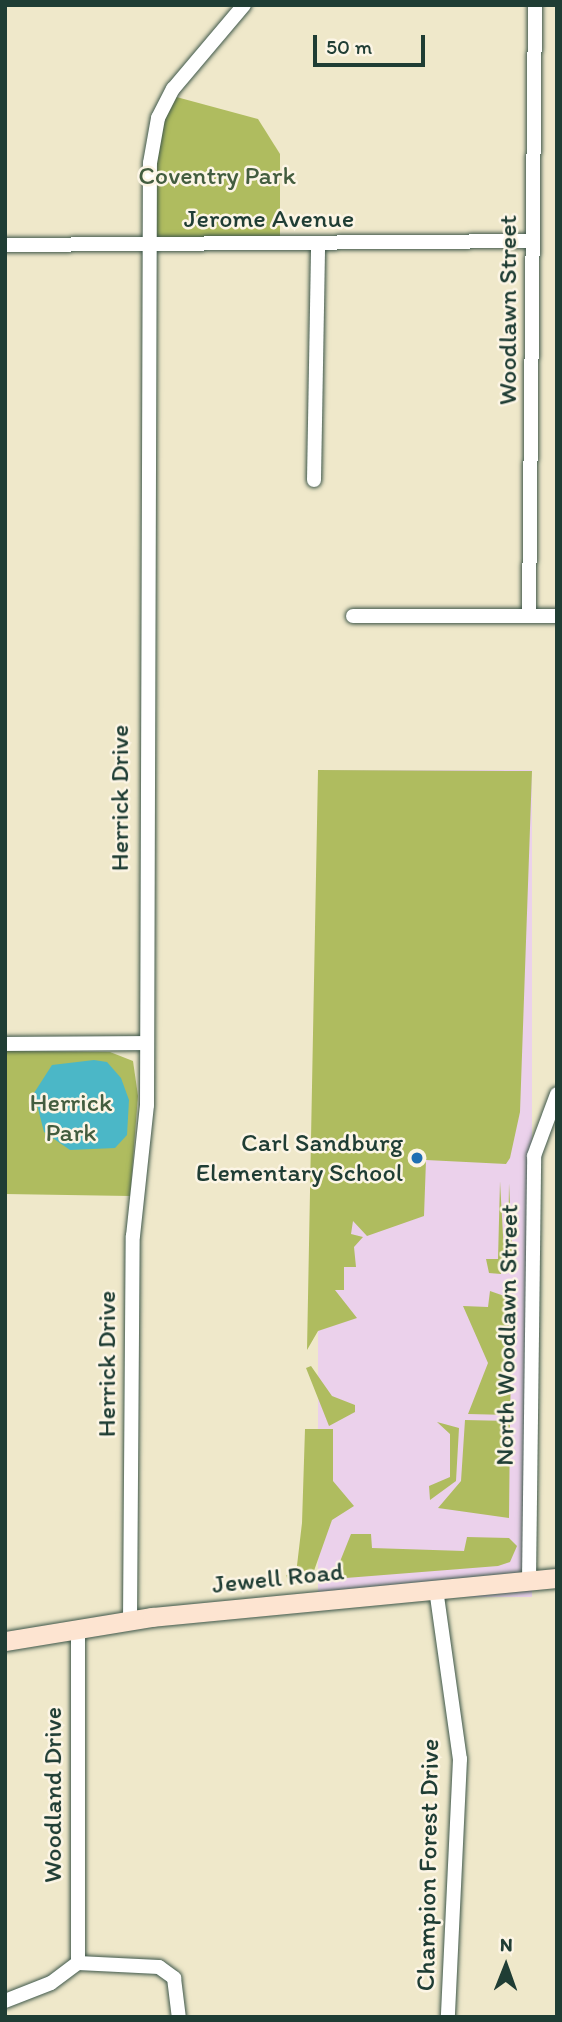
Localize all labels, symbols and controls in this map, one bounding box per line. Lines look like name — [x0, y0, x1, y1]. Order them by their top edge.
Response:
scale bar — [317, 21, 429, 65]
text: 50 m — [326, 34, 372, 59]
park label: Coventry Park — [138, 160, 296, 192]
street label: Jerome Avenue — [184, 203, 354, 235]
street label: Woodlawn Street — [492, 215, 524, 405]
street label: Herrick Drive — [104, 724, 136, 872]
park label: Herrick Park — [30, 1087, 112, 1148]
place label: Carl Sandburg Elementary School — [196, 1127, 403, 1188]
marker: Carl Sandburg Elementary School — [409, 1150, 425, 1166]
street label: North Woodlawn Street — [489, 1204, 525, 1466]
street label: Herrick Drive — [91, 1290, 123, 1438]
street label: Jewell Road — [211, 1556, 345, 1600]
street label: Woodland Drive — [37, 1707, 69, 1883]
street label: Champion Forest Drive — [410, 1738, 446, 1992]
north arrow — [471, 1931, 541, 2001]
text: N — [500, 1933, 513, 1956]

